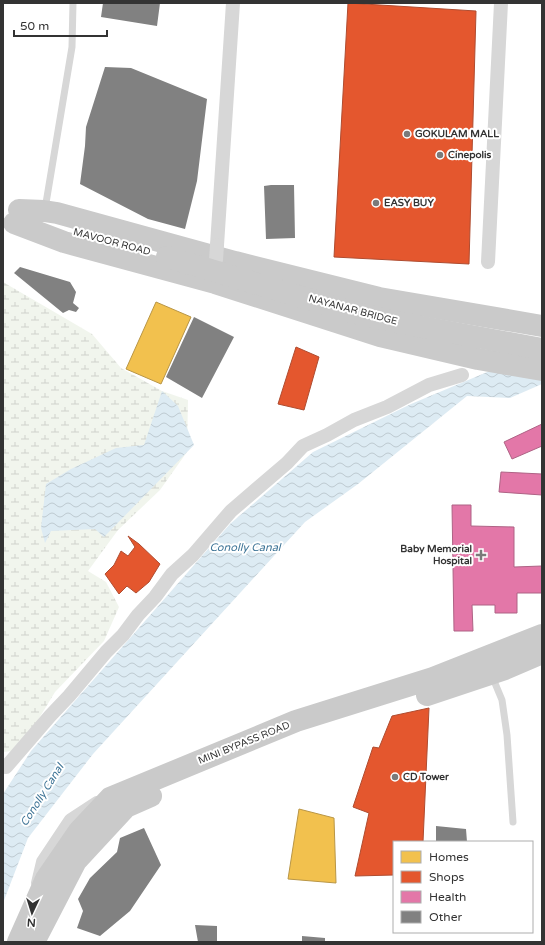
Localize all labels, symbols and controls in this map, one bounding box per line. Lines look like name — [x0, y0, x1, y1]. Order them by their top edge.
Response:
scale bar — [14, 12, 107, 38]
text: 50 m — [20, 19, 49, 33]
place label: GOKULAM MALL — [415, 128, 499, 140]
marker: GOKULAM MALL — [402, 129, 412, 139]
place label: Cinepolis — [448, 149, 492, 161]
marker: Cinepolis — [435, 150, 445, 160]
place label: EASY BUY — [384, 197, 434, 209]
marker: EASY BUY — [371, 198, 381, 208]
street label: MAVOOR ROAD — [72, 226, 152, 258]
street label: NAYANAR BRIDGE — [307, 292, 399, 328]
water label: Conolly Canal — [209, 541, 282, 554]
place label: Baby Memorial Hospital — [400, 543, 472, 567]
marker: Baby Memorial Hospital — [475, 549, 487, 561]
street label: MINI BYPASS ROAD — [196, 719, 292, 767]
water label: Conolly Canal — [18, 760, 67, 829]
place label: CD Tower — [403, 771, 449, 783]
marker: CD Tower — [390, 772, 400, 782]
legend — [393, 841, 533, 933]
text: Homes — [429, 850, 469, 864]
text: Shops — [429, 870, 464, 884]
text: Health — [429, 890, 466, 904]
north arrow — [12, 893, 52, 933]
text: Other — [429, 910, 462, 924]
text: N — [26, 916, 36, 929]

